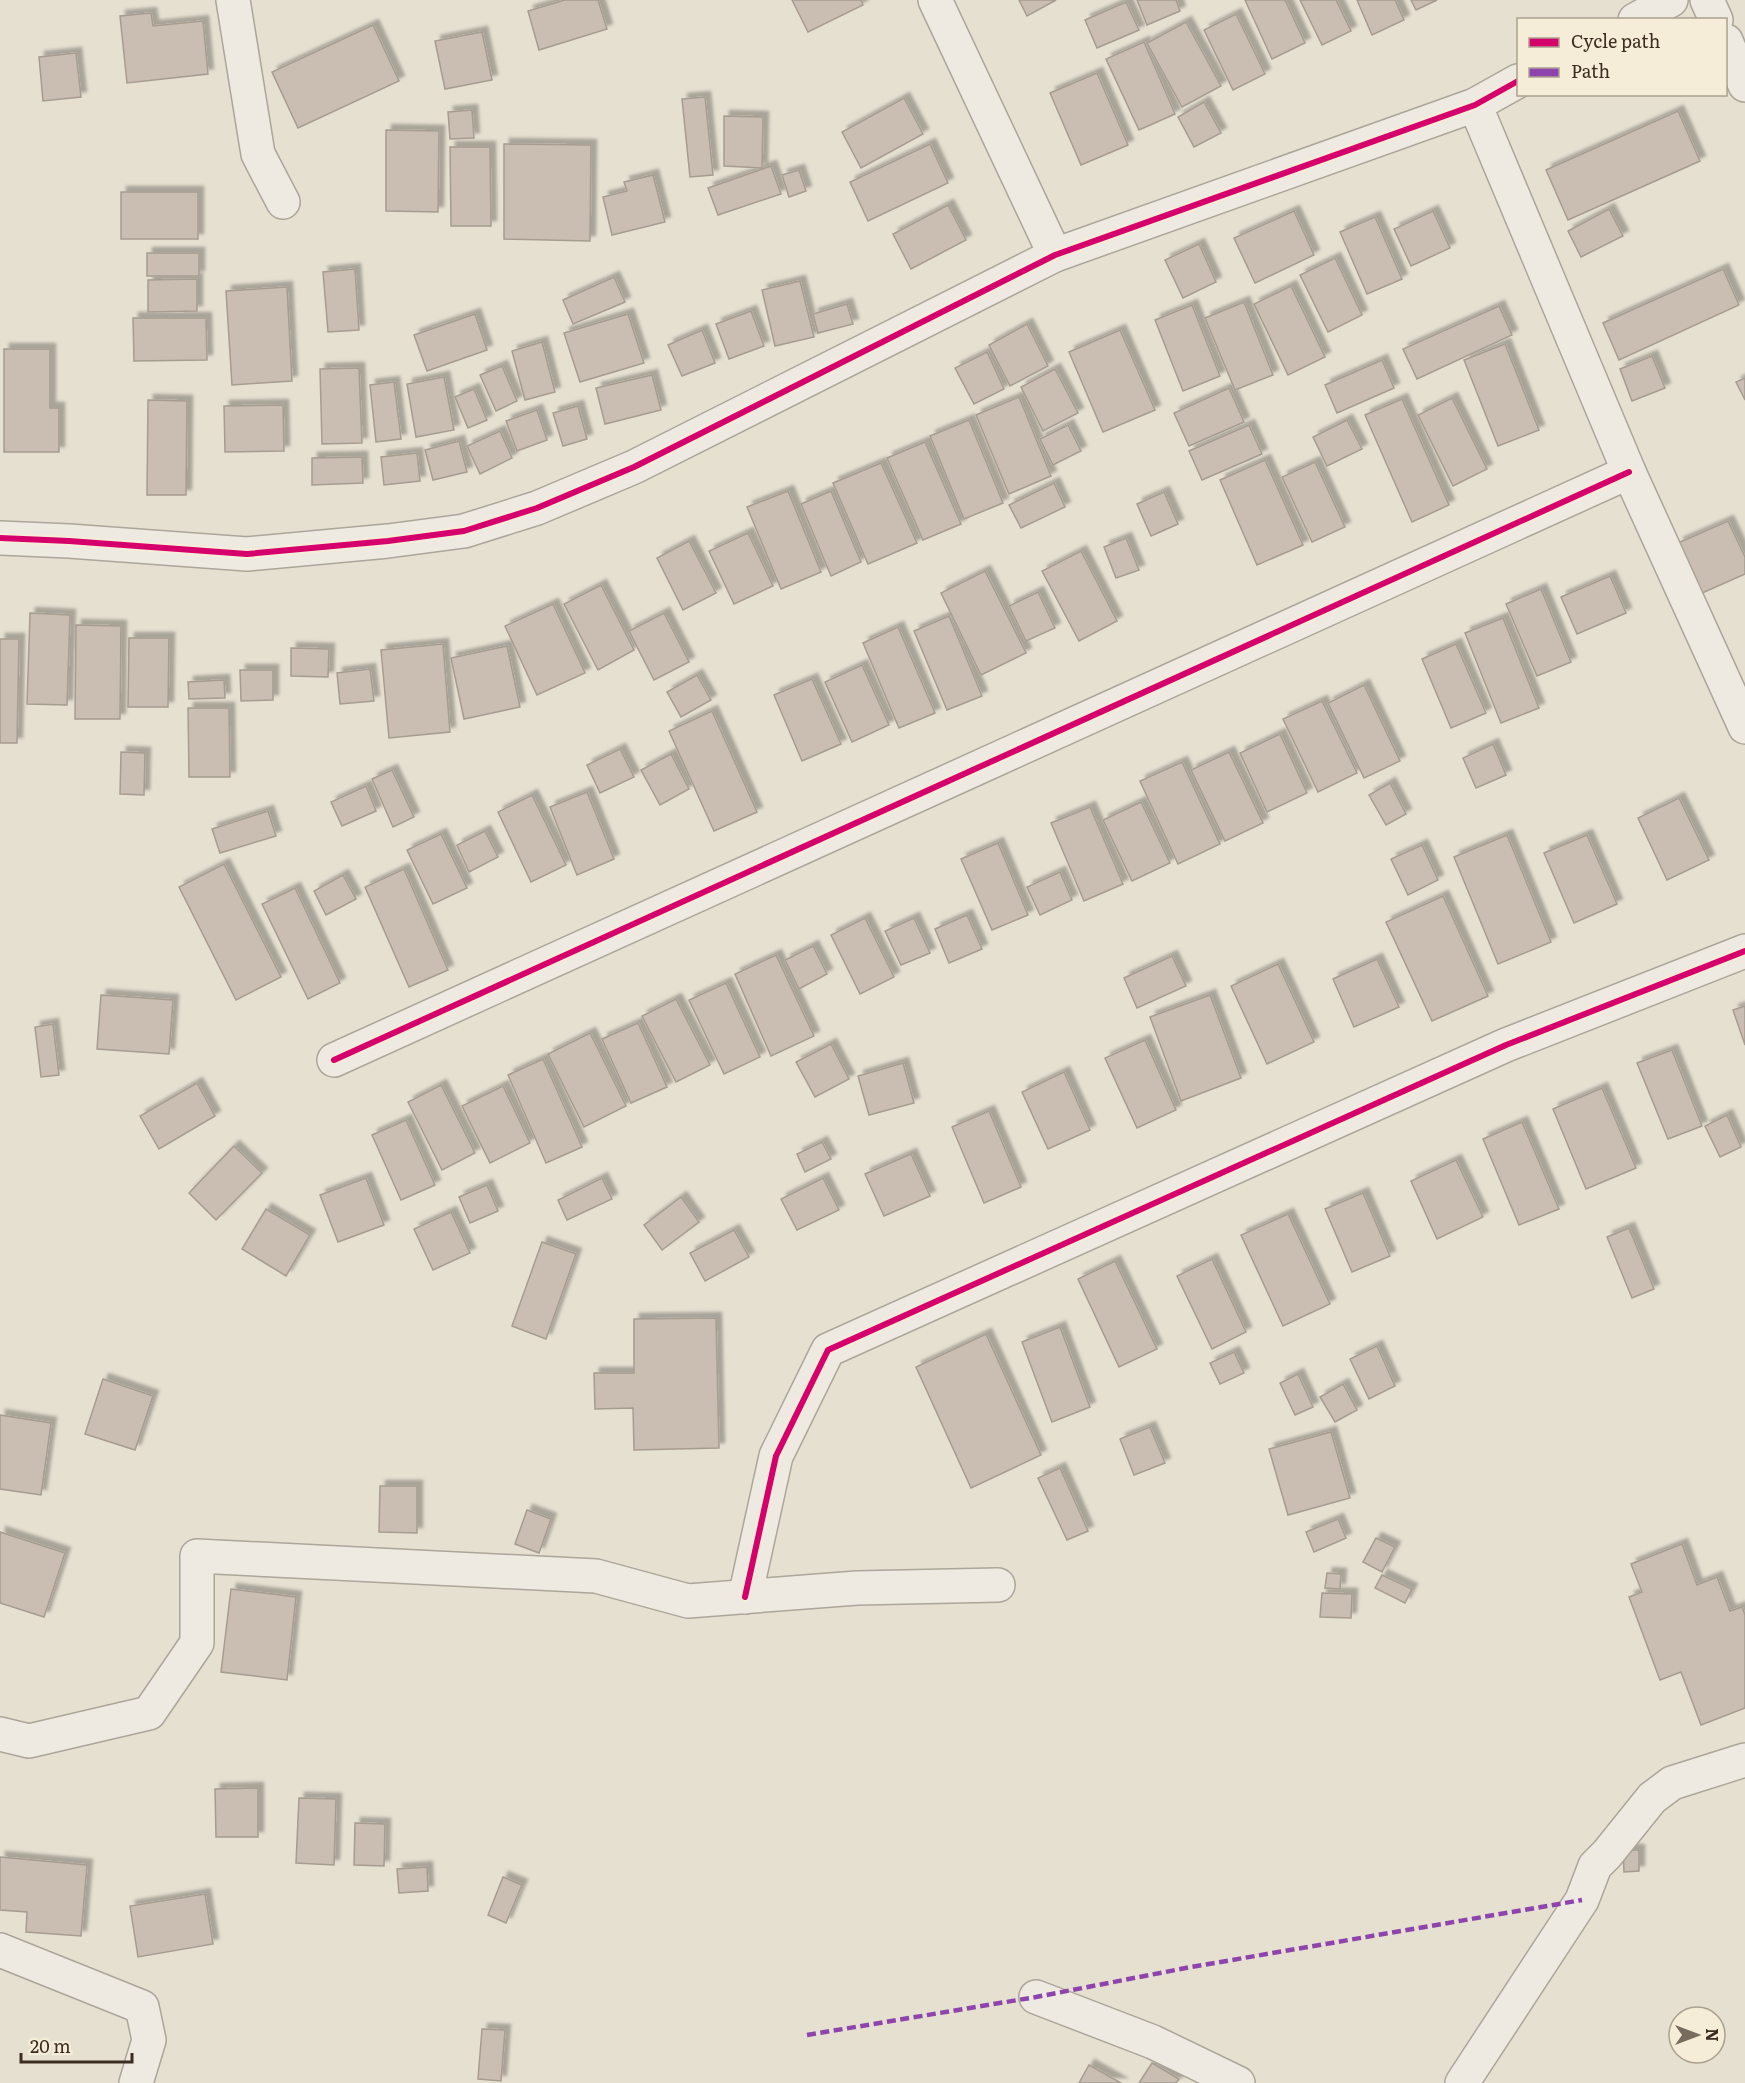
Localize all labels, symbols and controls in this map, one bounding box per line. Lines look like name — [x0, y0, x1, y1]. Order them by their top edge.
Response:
legend — [1517, 18, 1727, 96]
text: Cycle path — [1571, 27, 1660, 54]
text: Path — [1571, 57, 1610, 84]
north arrow — [1667, 2005, 1727, 2065]
scale bar — [21, 2026, 132, 2064]
text: N — [1701, 2028, 1725, 2042]
text: 20 m — [30, 2032, 71, 2059]

